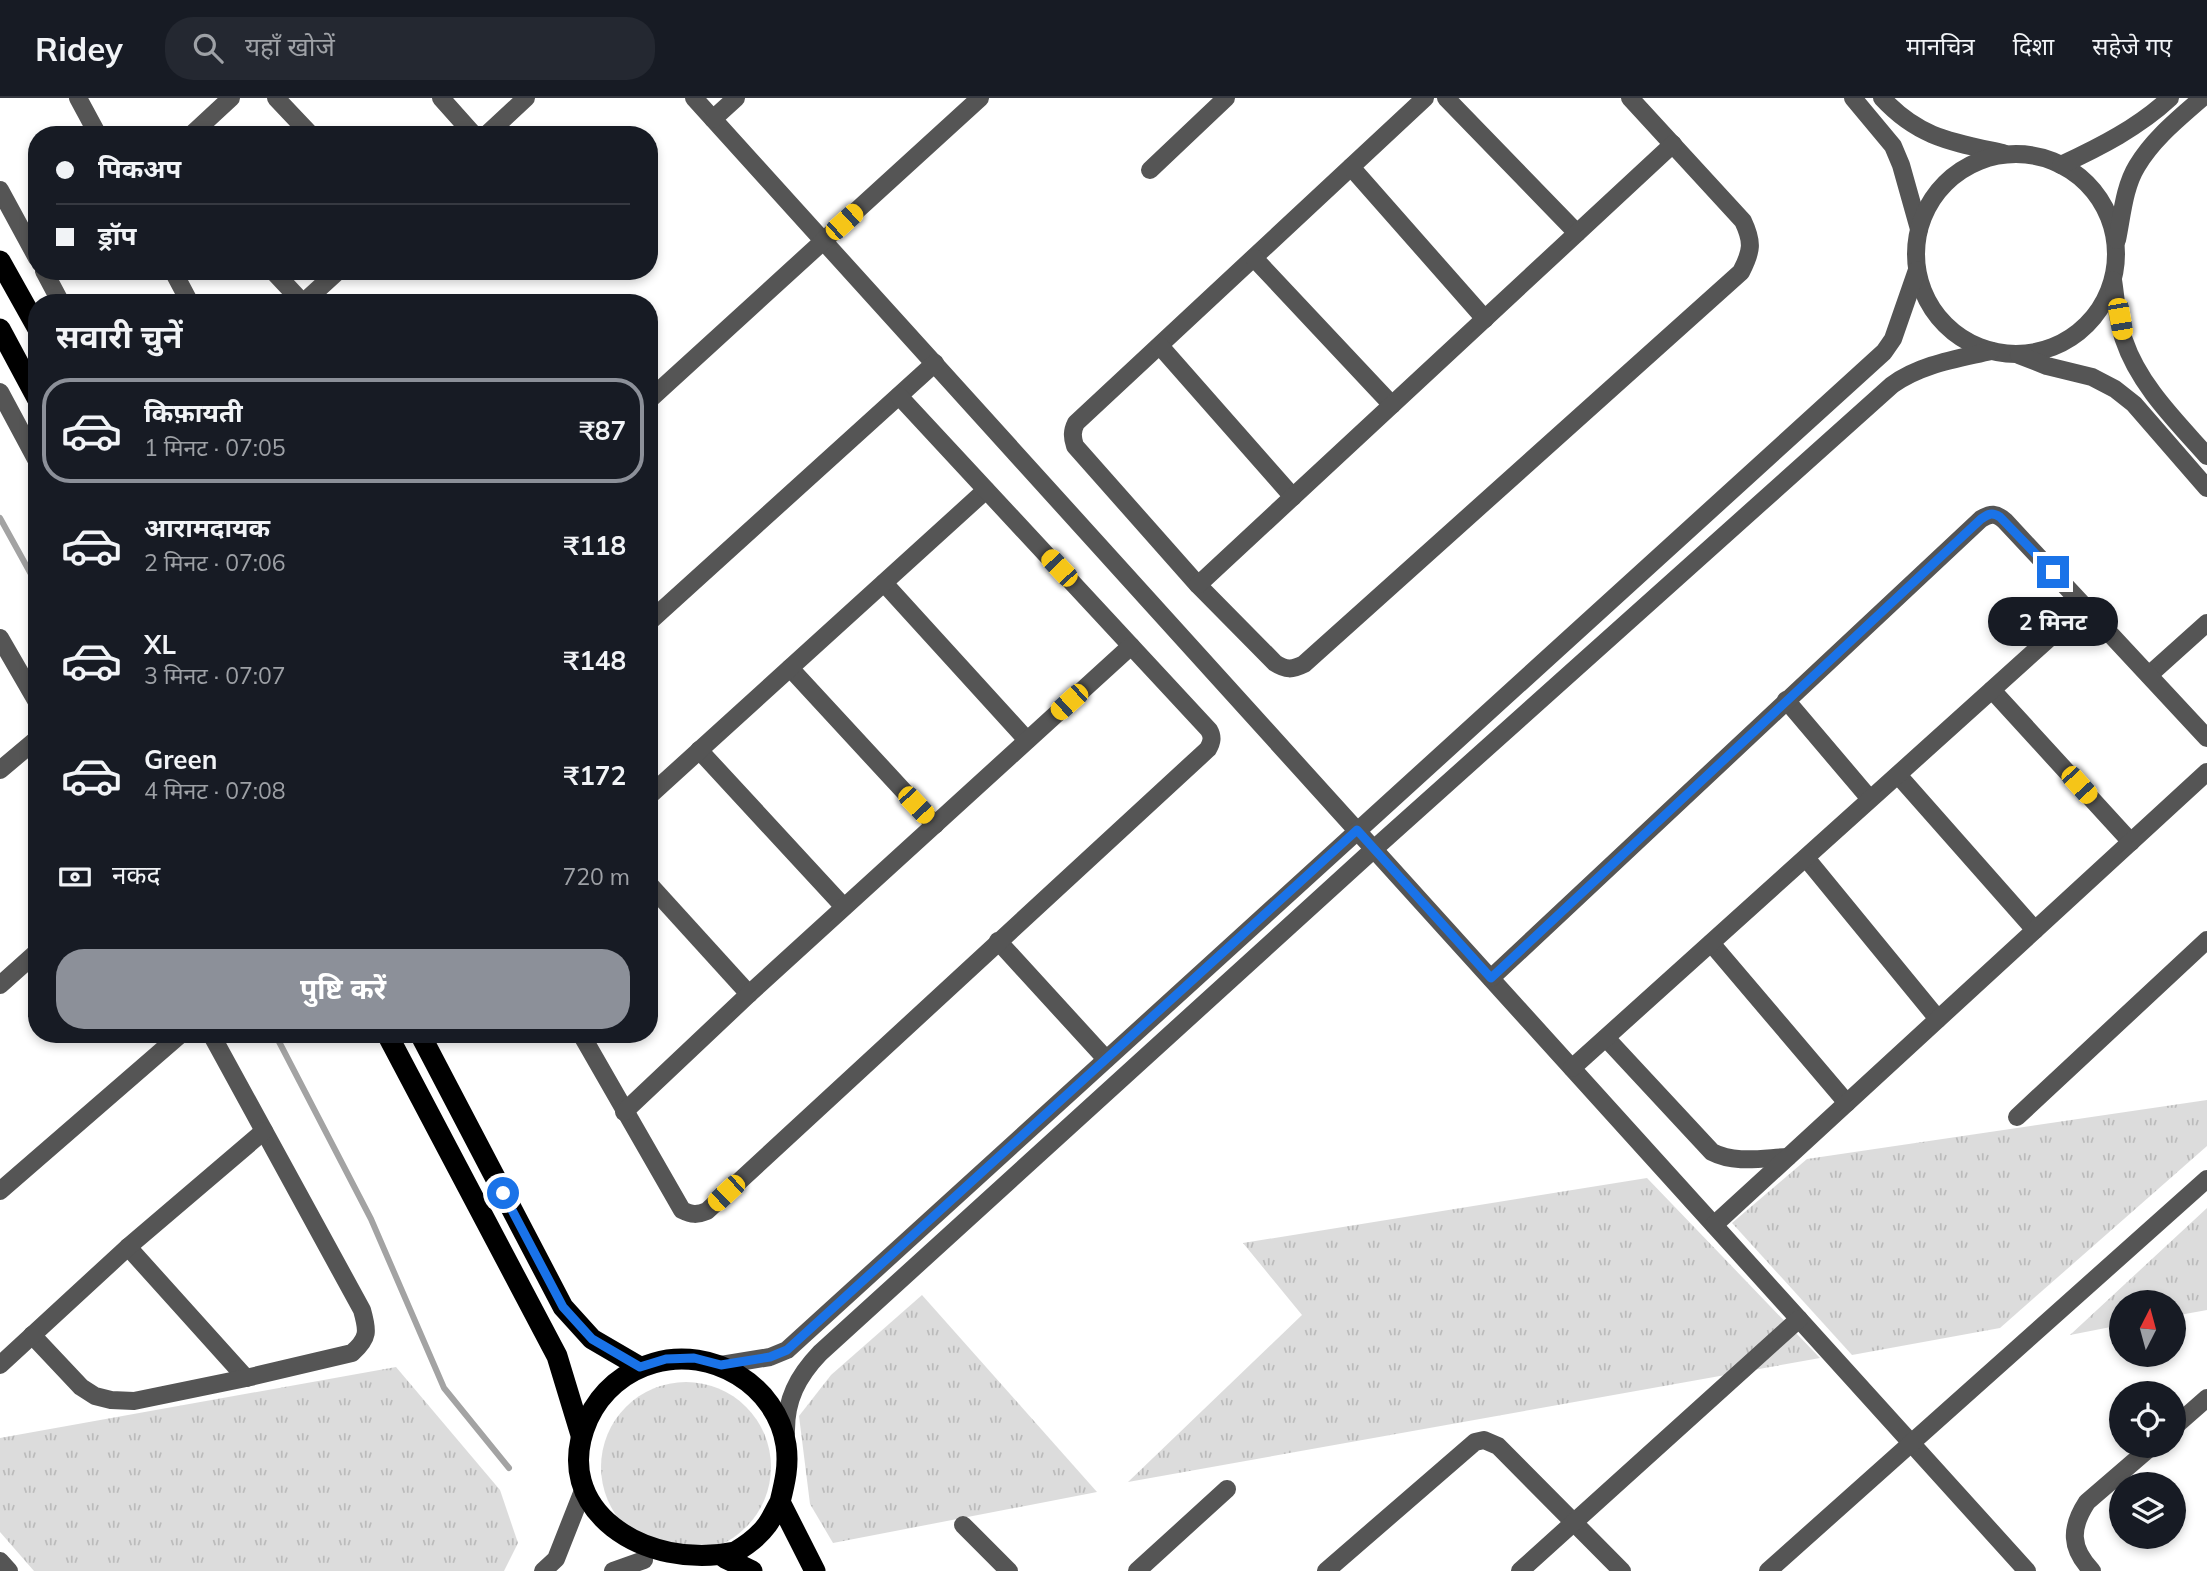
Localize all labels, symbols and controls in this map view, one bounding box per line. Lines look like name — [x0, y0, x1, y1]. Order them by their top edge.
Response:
search box — [165, 17, 655, 80]
text: Ridey — [35, 28, 123, 69]
icon: search — [189, 29, 227, 67]
text: यहाँ खोजें — [245, 30, 335, 63]
text: मानचित्र — [1906, 31, 1975, 61]
text: दिशा — [2013, 31, 2054, 61]
text: सहेजे गए — [2092, 31, 2172, 61]
text: पिकअप — [98, 152, 181, 185]
car — [822, 200, 867, 244]
text: ड्रॉप — [98, 219, 136, 252]
car — [2107, 296, 2134, 342]
text: सवारी चुनें — [56, 316, 183, 356]
text: किफ़ायती — [144, 396, 243, 429]
icon: car — [60, 399, 123, 462]
text: ₹87 — [579, 414, 626, 447]
text: 1 मिनट · 07:05 — [144, 433, 286, 462]
text: आरामदायक — [144, 511, 270, 544]
icon: car — [60, 514, 123, 577]
text: ₹118 — [564, 529, 626, 562]
car — [1037, 545, 1082, 591]
text: 2 मिनट · 07:06 — [144, 548, 286, 577]
route end — [2037, 556, 2069, 588]
callout: 2 मिनट — [1988, 596, 2118, 646]
text: 2 मिनट — [2019, 607, 2087, 636]
text: XL — [144, 628, 176, 661]
icon: car — [60, 629, 123, 692]
text: ₹148 — [564, 644, 626, 677]
text: 3 मिनट · 07:07 — [144, 661, 286, 690]
car — [1047, 680, 1092, 724]
text: Green — [144, 743, 217, 776]
icon: car — [60, 744, 123, 807]
text: ₹172 — [564, 759, 626, 792]
car — [2058, 762, 2101, 808]
text: 4 मिनट · 07:08 — [144, 776, 286, 805]
car — [894, 782, 939, 828]
icon: cash — [56, 858, 94, 896]
text: नकद — [112, 858, 160, 891]
text: 720 m — [562, 862, 630, 891]
button: पुष्टि करें — [56, 949, 630, 1029]
car — [704, 1171, 749, 1215]
route start — [487, 1177, 519, 1209]
north arrow — [2109, 1290, 2186, 1367]
map controls — [2109, 1290, 2186, 1549]
button: locate — [2109, 1381, 2186, 1458]
button: layers — [2109, 1472, 2186, 1549]

